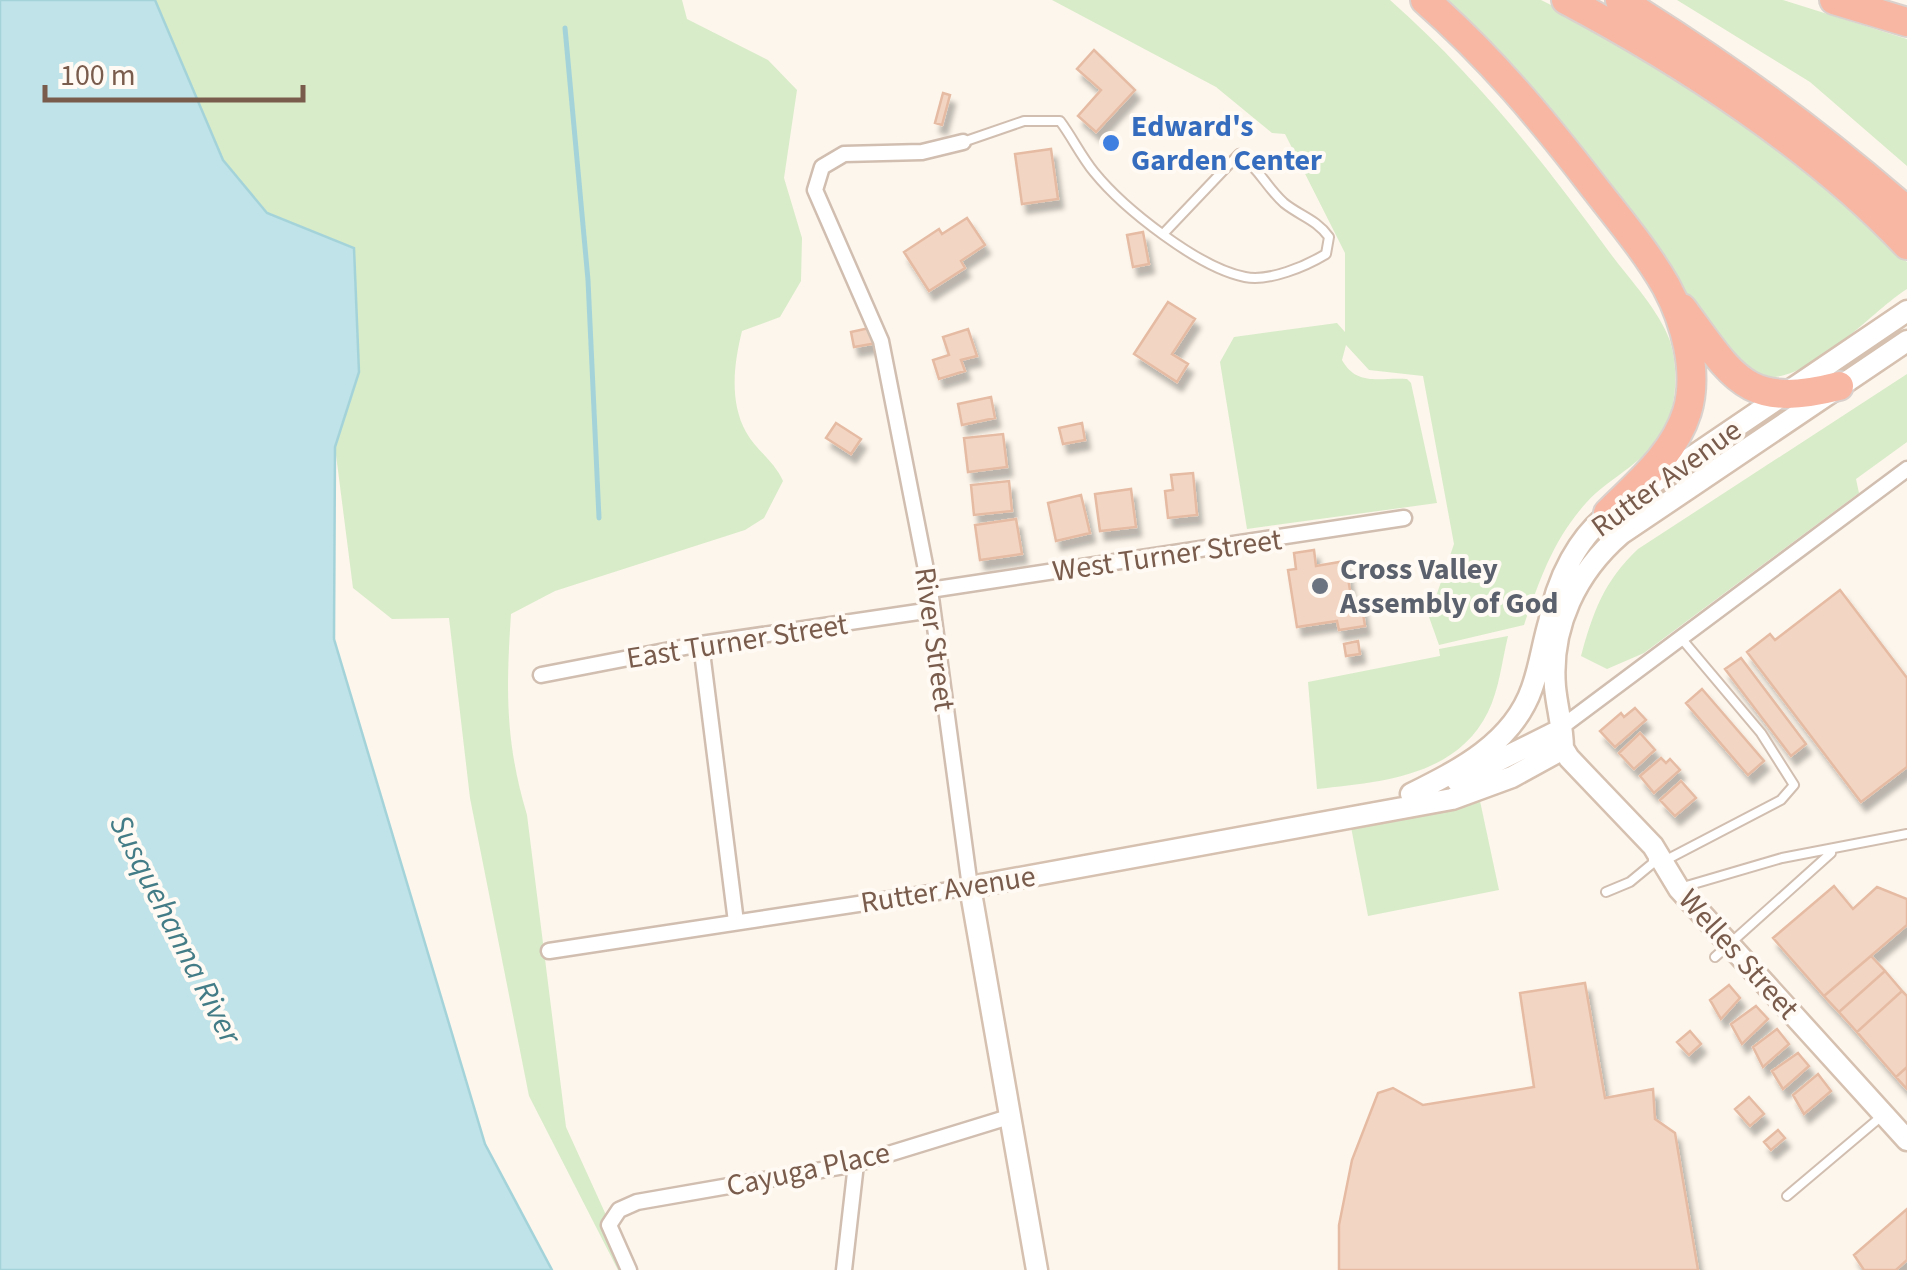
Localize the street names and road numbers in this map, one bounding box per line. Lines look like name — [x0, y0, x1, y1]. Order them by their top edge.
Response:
street label: Rutter Avenue — [1582, 409, 1750, 548]
street label: West Turner Street — [1050, 518, 1284, 593]
street label: River Street — [903, 564, 966, 714]
street label: East Turner Street — [623, 603, 851, 680]
street label: Rutter Avenue — [858, 854, 1039, 925]
street label: Welles Street — [1668, 880, 1809, 1029]
street label: Cayuga Place — [722, 1131, 894, 1208]

